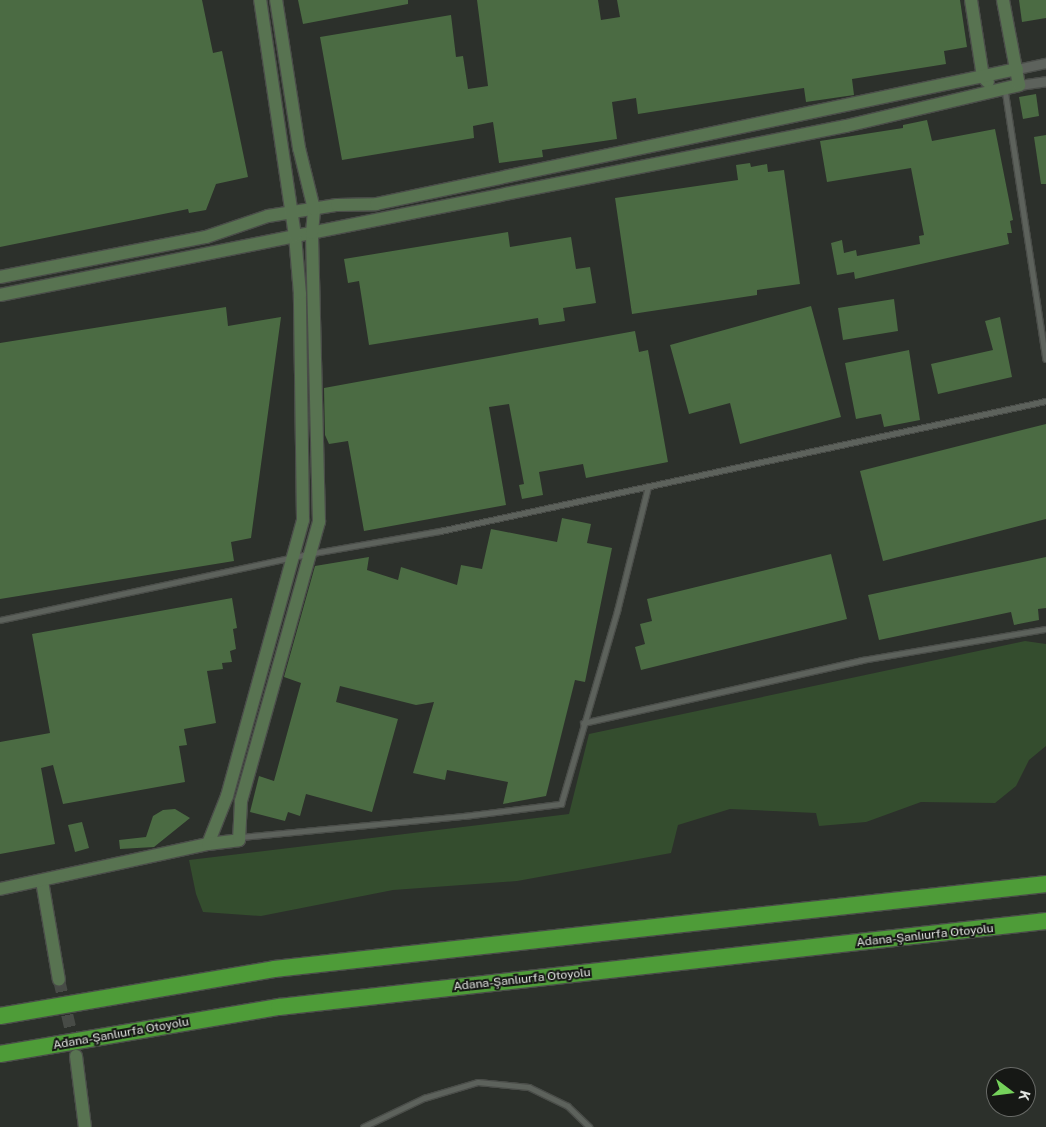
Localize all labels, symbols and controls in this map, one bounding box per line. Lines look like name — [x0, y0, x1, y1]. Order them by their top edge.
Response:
street label: Adana-Şanlıurfa Otoyolu — [856, 922, 994, 950]
street label: Adana-Şanlıurfa Otoyolu — [453, 966, 591, 994]
street label: Adana-Şanlıurfa Otoyolu — [52, 1015, 190, 1053]
north arrow — [986, 1067, 1036, 1117]
text: K — [1015, 1089, 1034, 1103]

